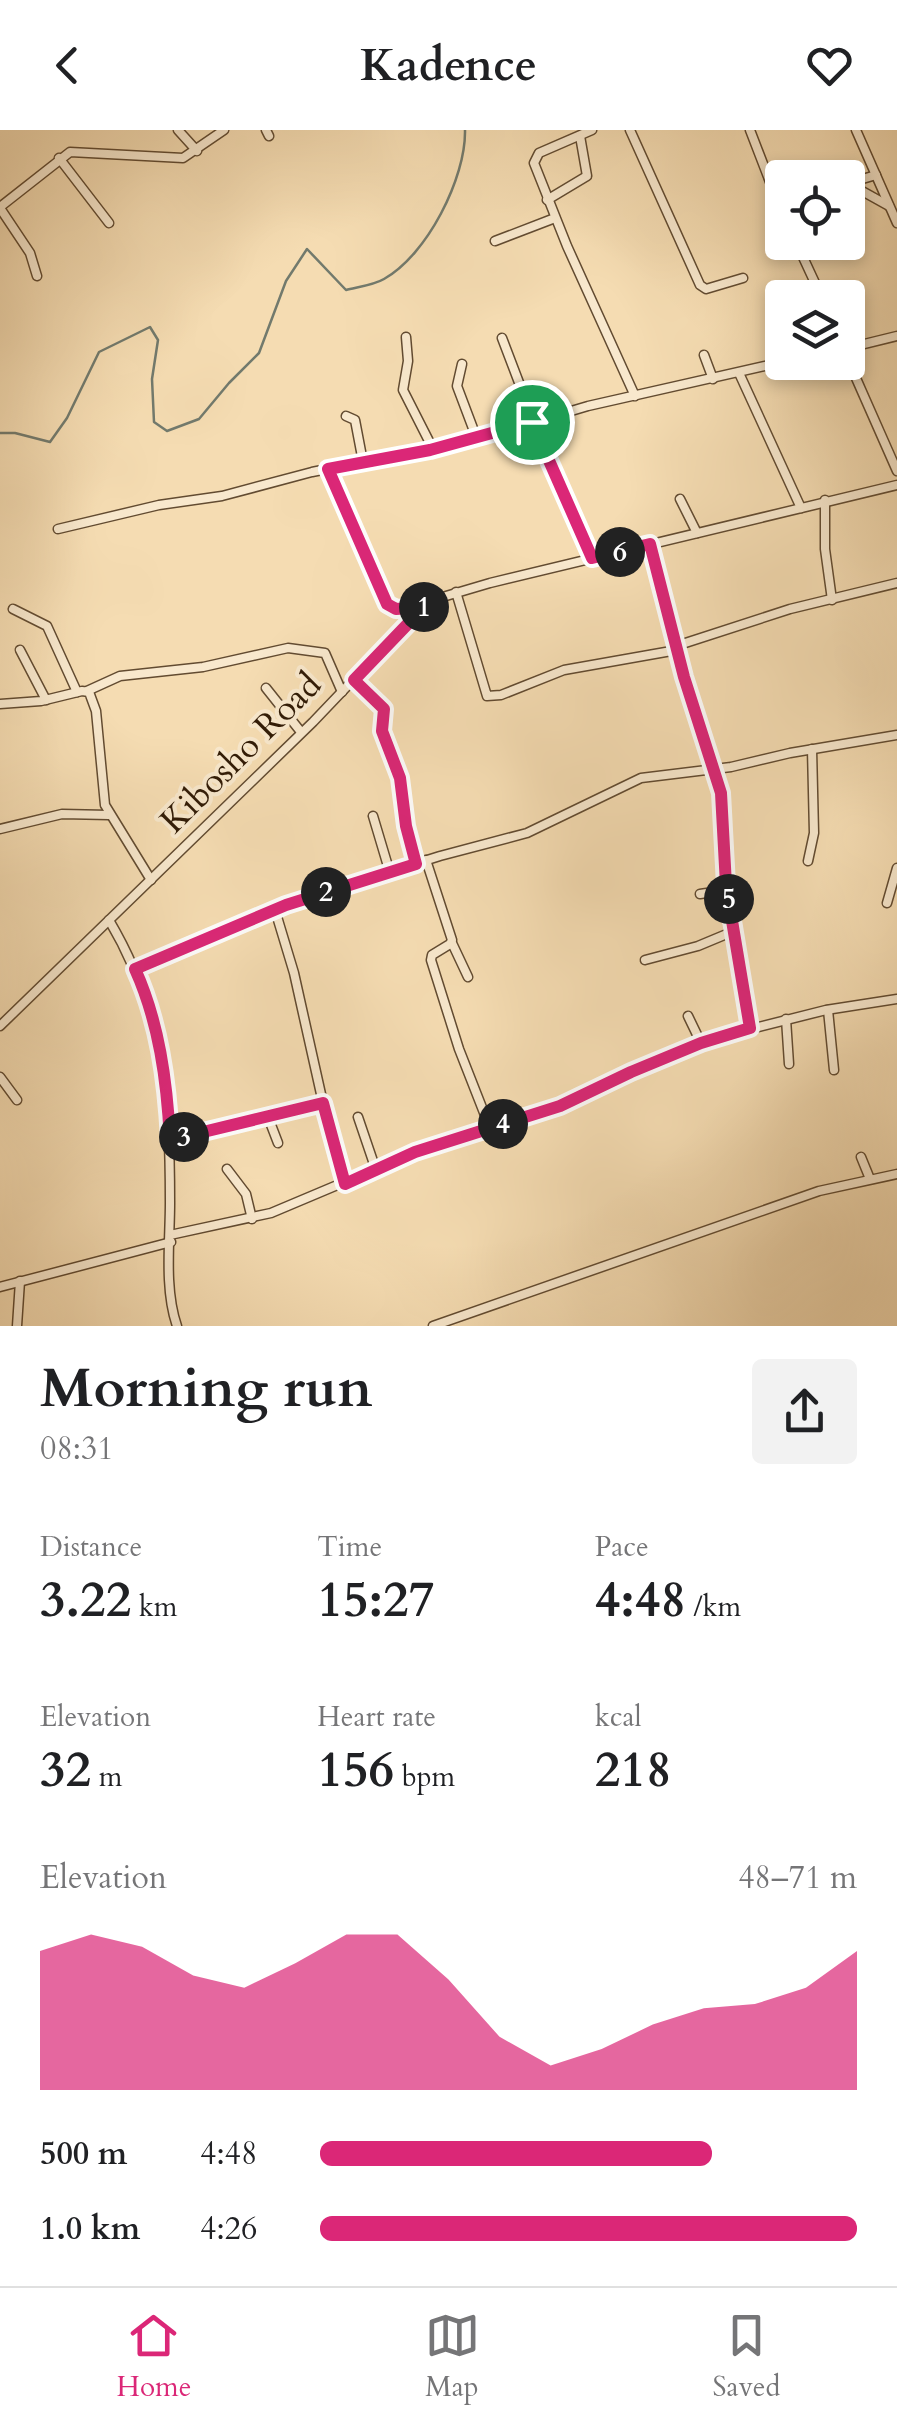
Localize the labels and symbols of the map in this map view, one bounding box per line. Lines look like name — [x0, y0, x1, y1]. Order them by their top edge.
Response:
pin — [490, 380, 575, 465]
pin: 6 — [595, 527, 645, 577]
pin: 1 — [399, 582, 449, 632]
street label: Kibosho Road — [150, 662, 332, 844]
pin: 2 — [301, 867, 351, 917]
pin: 5 — [704, 874, 754, 924]
pin: 4 — [478, 1099, 528, 1149]
pin: 3 — [159, 1112, 209, 1162]

